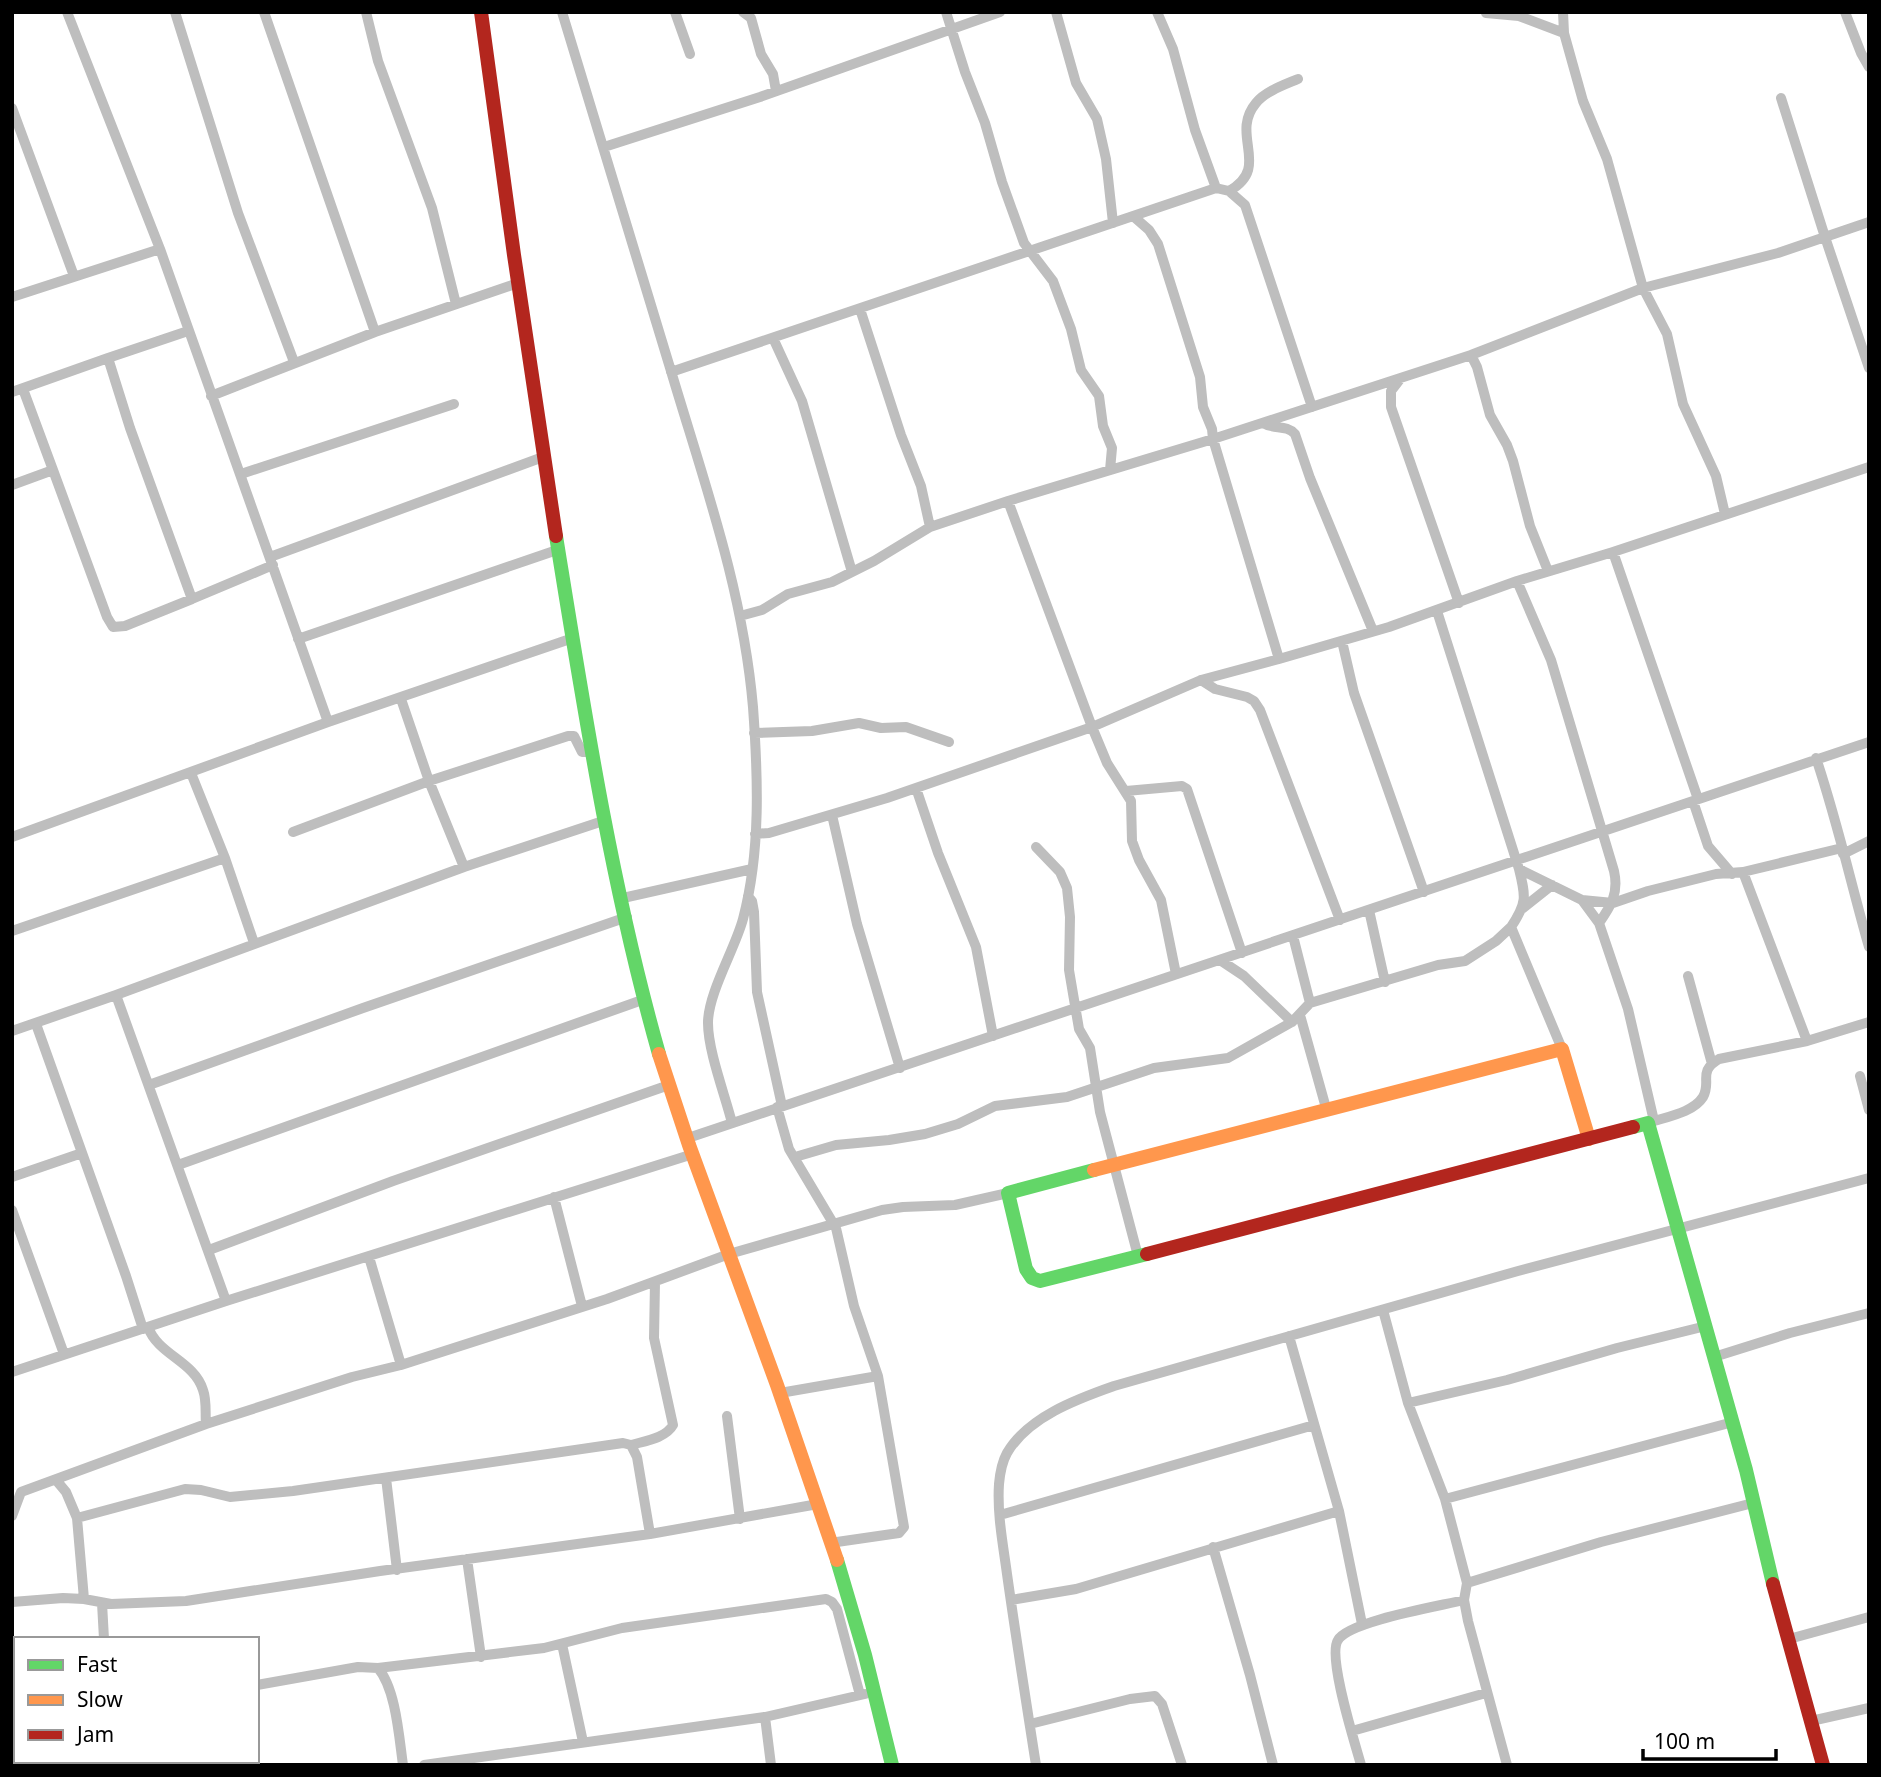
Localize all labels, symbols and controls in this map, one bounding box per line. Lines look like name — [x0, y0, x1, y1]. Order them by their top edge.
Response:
legend — [14, 1637, 259, 1763]
text: Fast — [77, 1650, 118, 1678]
text: Slow — [77, 1685, 123, 1713]
scale bar — [1643, 1718, 1776, 1762]
text: Jam — [75, 1720, 114, 1748]
text: 100 m — [1654, 1727, 1715, 1755]

